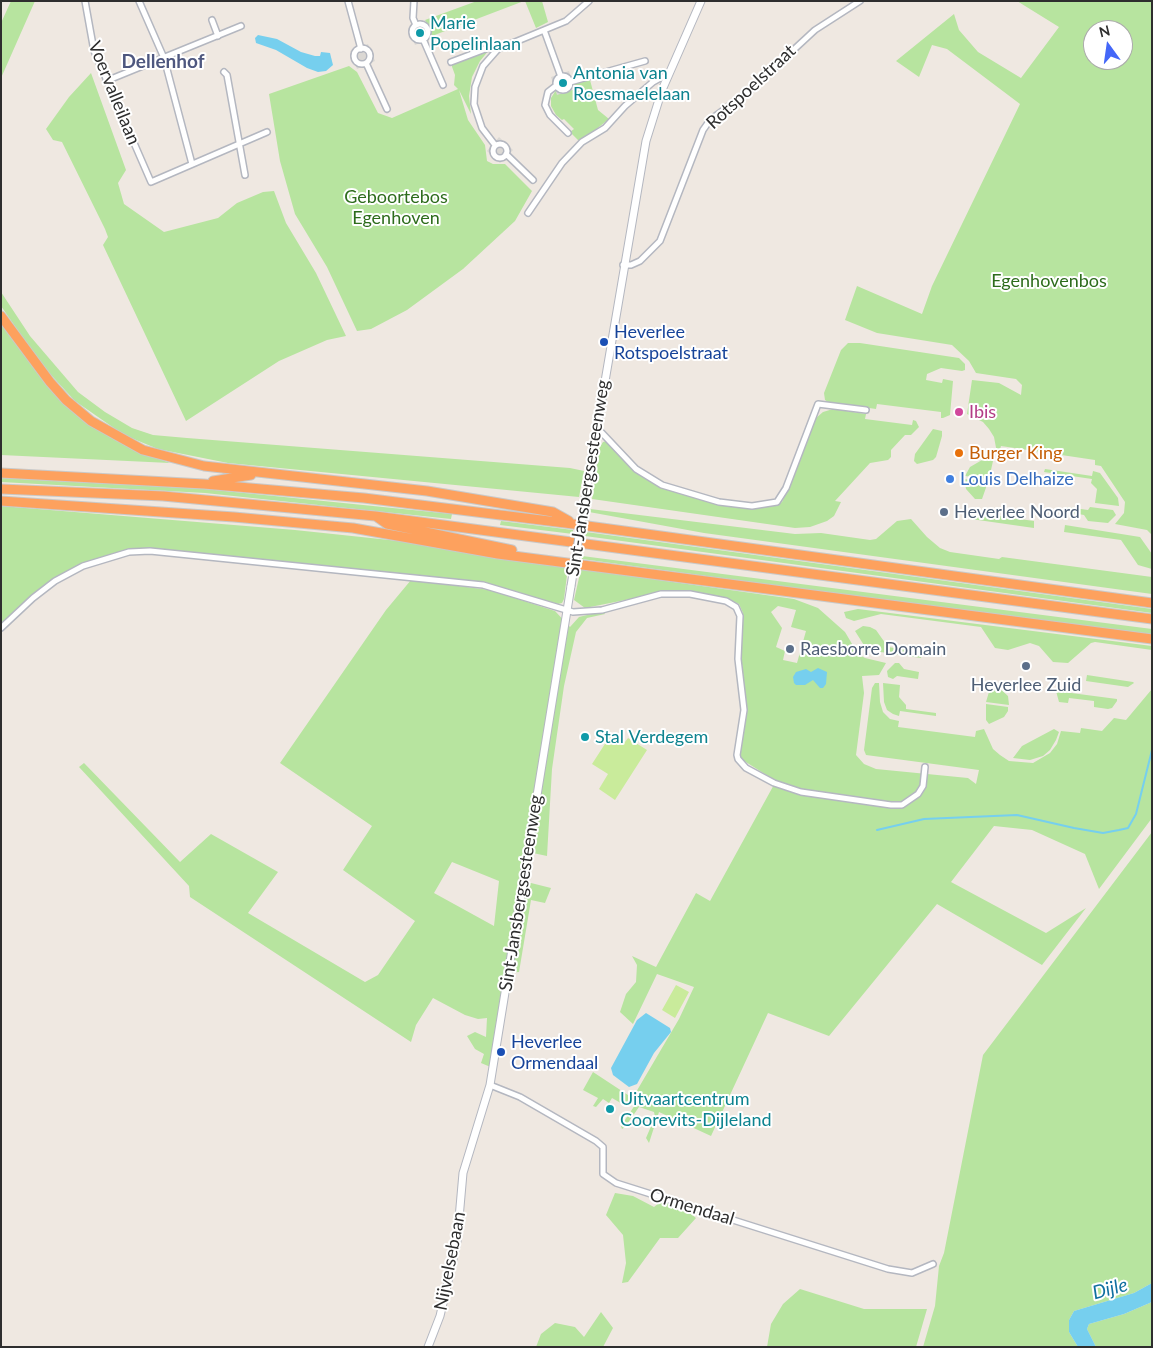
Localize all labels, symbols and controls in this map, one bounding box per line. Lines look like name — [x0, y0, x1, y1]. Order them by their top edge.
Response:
place label: Marie Popelinlaan — [430, 12, 521, 54]
north arrow — [1083, 20, 1133, 70]
text: N — [1097, 21, 1112, 40]
marker: Marie Popelinlaan — [414, 27, 426, 39]
street label: Voervalleilaan — [83, 38, 145, 148]
street label: Rotspoelstraat — [702, 40, 800, 134]
district label: Dellenhof — [122, 51, 204, 73]
place label: Antonia van Roesmaelelaan — [573, 62, 690, 104]
marker: Antonia van Roesmaelelaan — [557, 77, 569, 89]
park label: Geboortebos Egenhoven — [344, 186, 448, 228]
park label: Egenhovenbos — [991, 270, 1107, 292]
place label: Heverlee Rotspoelstraat — [614, 321, 728, 364]
marker: Heverlee Rotspoelstraat — [598, 336, 610, 348]
street label: Sint-Jansbergsesteenweg — [562, 378, 614, 578]
place label: Ibis — [969, 401, 996, 423]
marker: Ibis — [953, 406, 965, 418]
place label: Burger King — [969, 442, 1062, 464]
marker: Burger King — [953, 447, 965, 459]
place label: Louis Delhaize — [960, 468, 1074, 490]
marker: Louis Delhaize — [944, 473, 956, 485]
place label: Heverlee Noord — [954, 501, 1080, 523]
marker: Heverlee Noord — [938, 506, 950, 518]
place label: Raesborre Domain — [800, 638, 946, 660]
marker: Raesborre Domain — [784, 643, 796, 655]
marker: Heverlee Zuid — [1020, 660, 1032, 672]
place label: Heverlee Zuid — [971, 674, 1081, 696]
place label: Stal Verdegem — [595, 726, 708, 748]
marker: Stal Verdegem — [579, 731, 591, 743]
street label: Sint-Jansbergsesteenweg — [495, 793, 547, 993]
place label: Heverlee Ormendaal — [511, 1031, 598, 1074]
marker: Heverlee Ormendaal — [495, 1046, 507, 1058]
place label: Uitvaartcentrum Coorevits-Dijleland — [620, 1088, 772, 1130]
marker: Uitvaartcentrum Coorevits-Dijleland — [604, 1103, 616, 1115]
street label: Ormendaal — [647, 1184, 737, 1230]
street label: Nijvelsebaan — [430, 1210, 470, 1312]
water label: Dijle — [1090, 1273, 1130, 1305]

